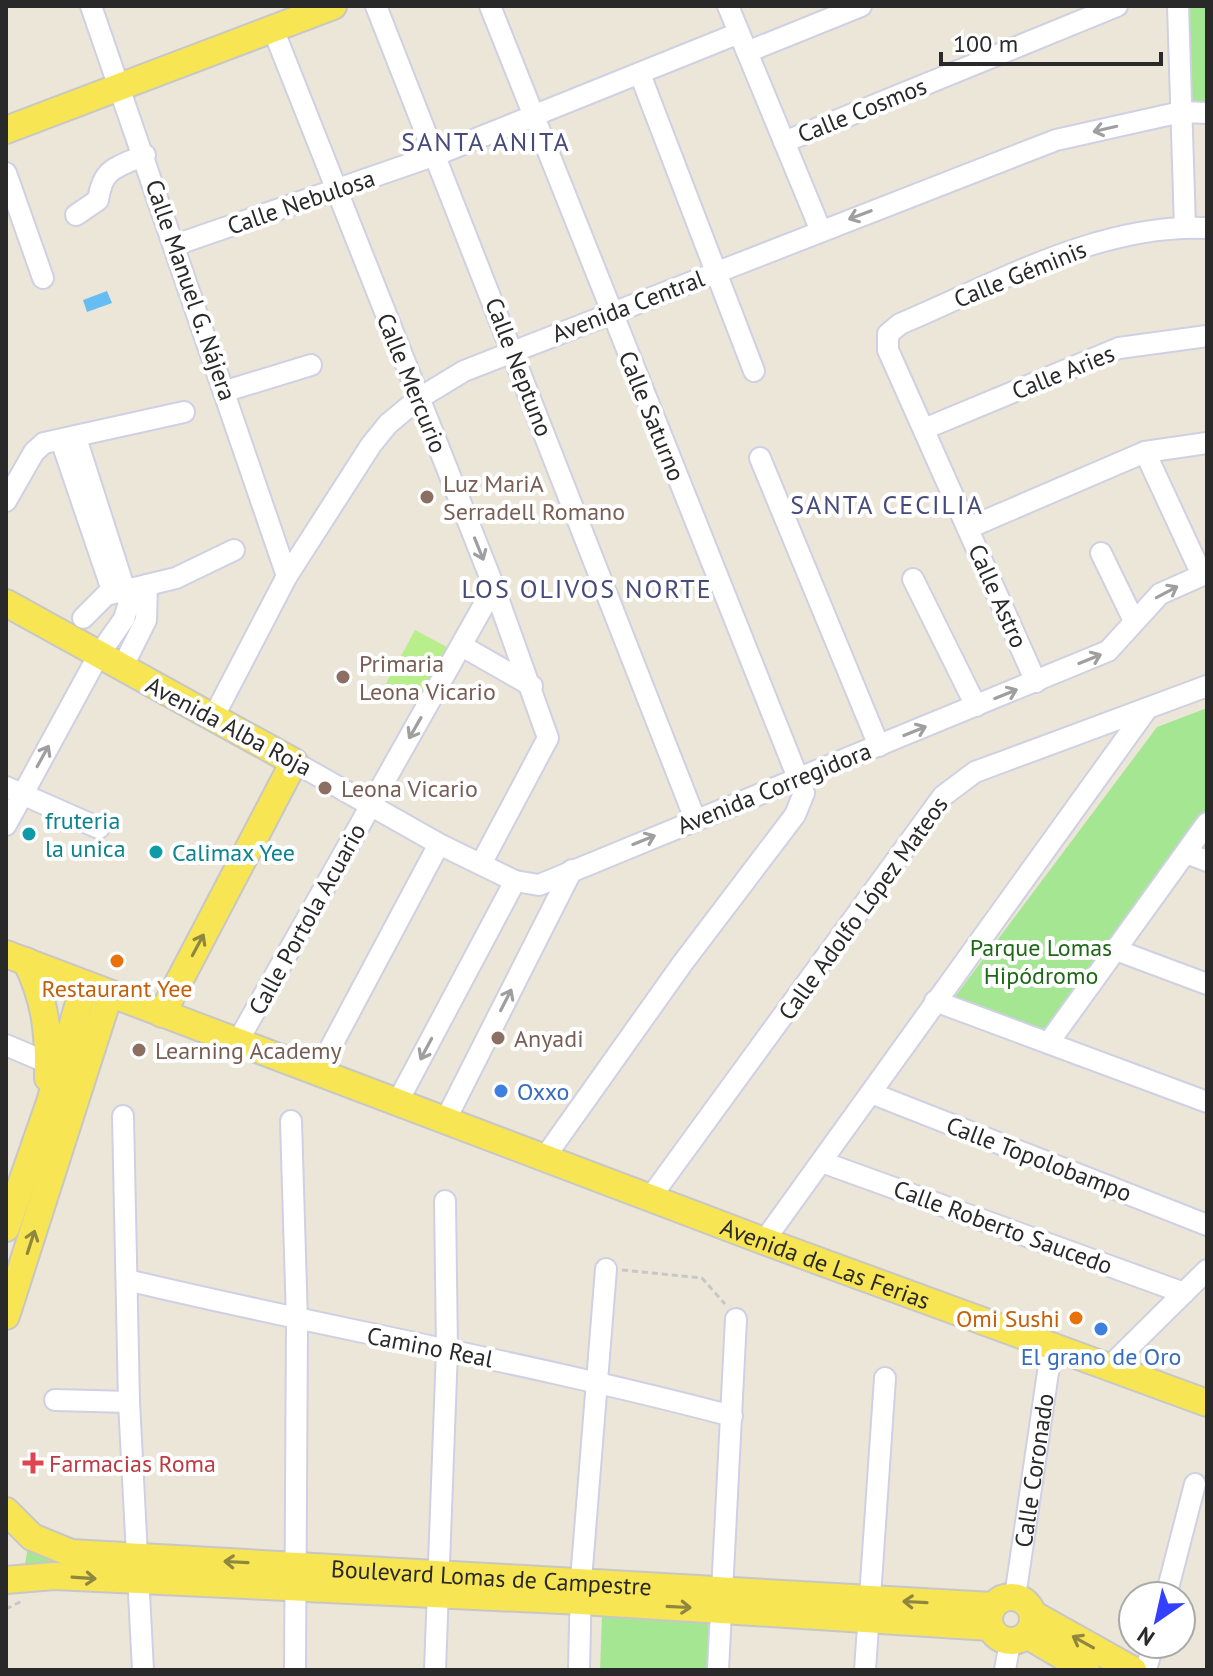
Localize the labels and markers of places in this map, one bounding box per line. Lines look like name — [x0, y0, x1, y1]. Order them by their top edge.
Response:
place label: Luz MariA Serradell Romano — [443, 468, 625, 527]
marker: Luz MariA Serradell Romano — [418, 488, 436, 506]
place label: Primaria Leona Vicario — [359, 648, 496, 707]
marker: Primaria Leona Vicario — [334, 668, 352, 686]
place label: Leona Vicario — [341, 773, 478, 804]
marker: Leona Vicario — [316, 779, 334, 797]
place label: fruteria la unica — [45, 805, 126, 864]
marker: fruteria la unica — [20, 825, 38, 843]
place label: Calimax Yee — [172, 837, 295, 868]
marker: Calimax Yee — [147, 843, 165, 861]
marker: Restaurant Yee — [108, 952, 126, 970]
place label: Restaurant Yee — [42, 973, 192, 1004]
place label: Anyadi — [514, 1023, 584, 1054]
marker: Anyadi — [489, 1029, 507, 1047]
place label: Learning Academy — [155, 1035, 342, 1066]
marker: Learning Academy — [130, 1041, 148, 1059]
place label: Oxxo — [517, 1076, 569, 1107]
marker: Oxxo — [492, 1082, 510, 1100]
place label: Omi Sushi — [956, 1303, 1060, 1334]
marker: Omi Sushi — [1067, 1309, 1085, 1327]
marker: El grano de Oro — [1092, 1320, 1110, 1338]
place label: El grano de Oro — [1021, 1341, 1181, 1372]
place label: Farmacias Roma — [49, 1448, 216, 1479]
marker: Farmacias Roma — [24, 1454, 42, 1472]

